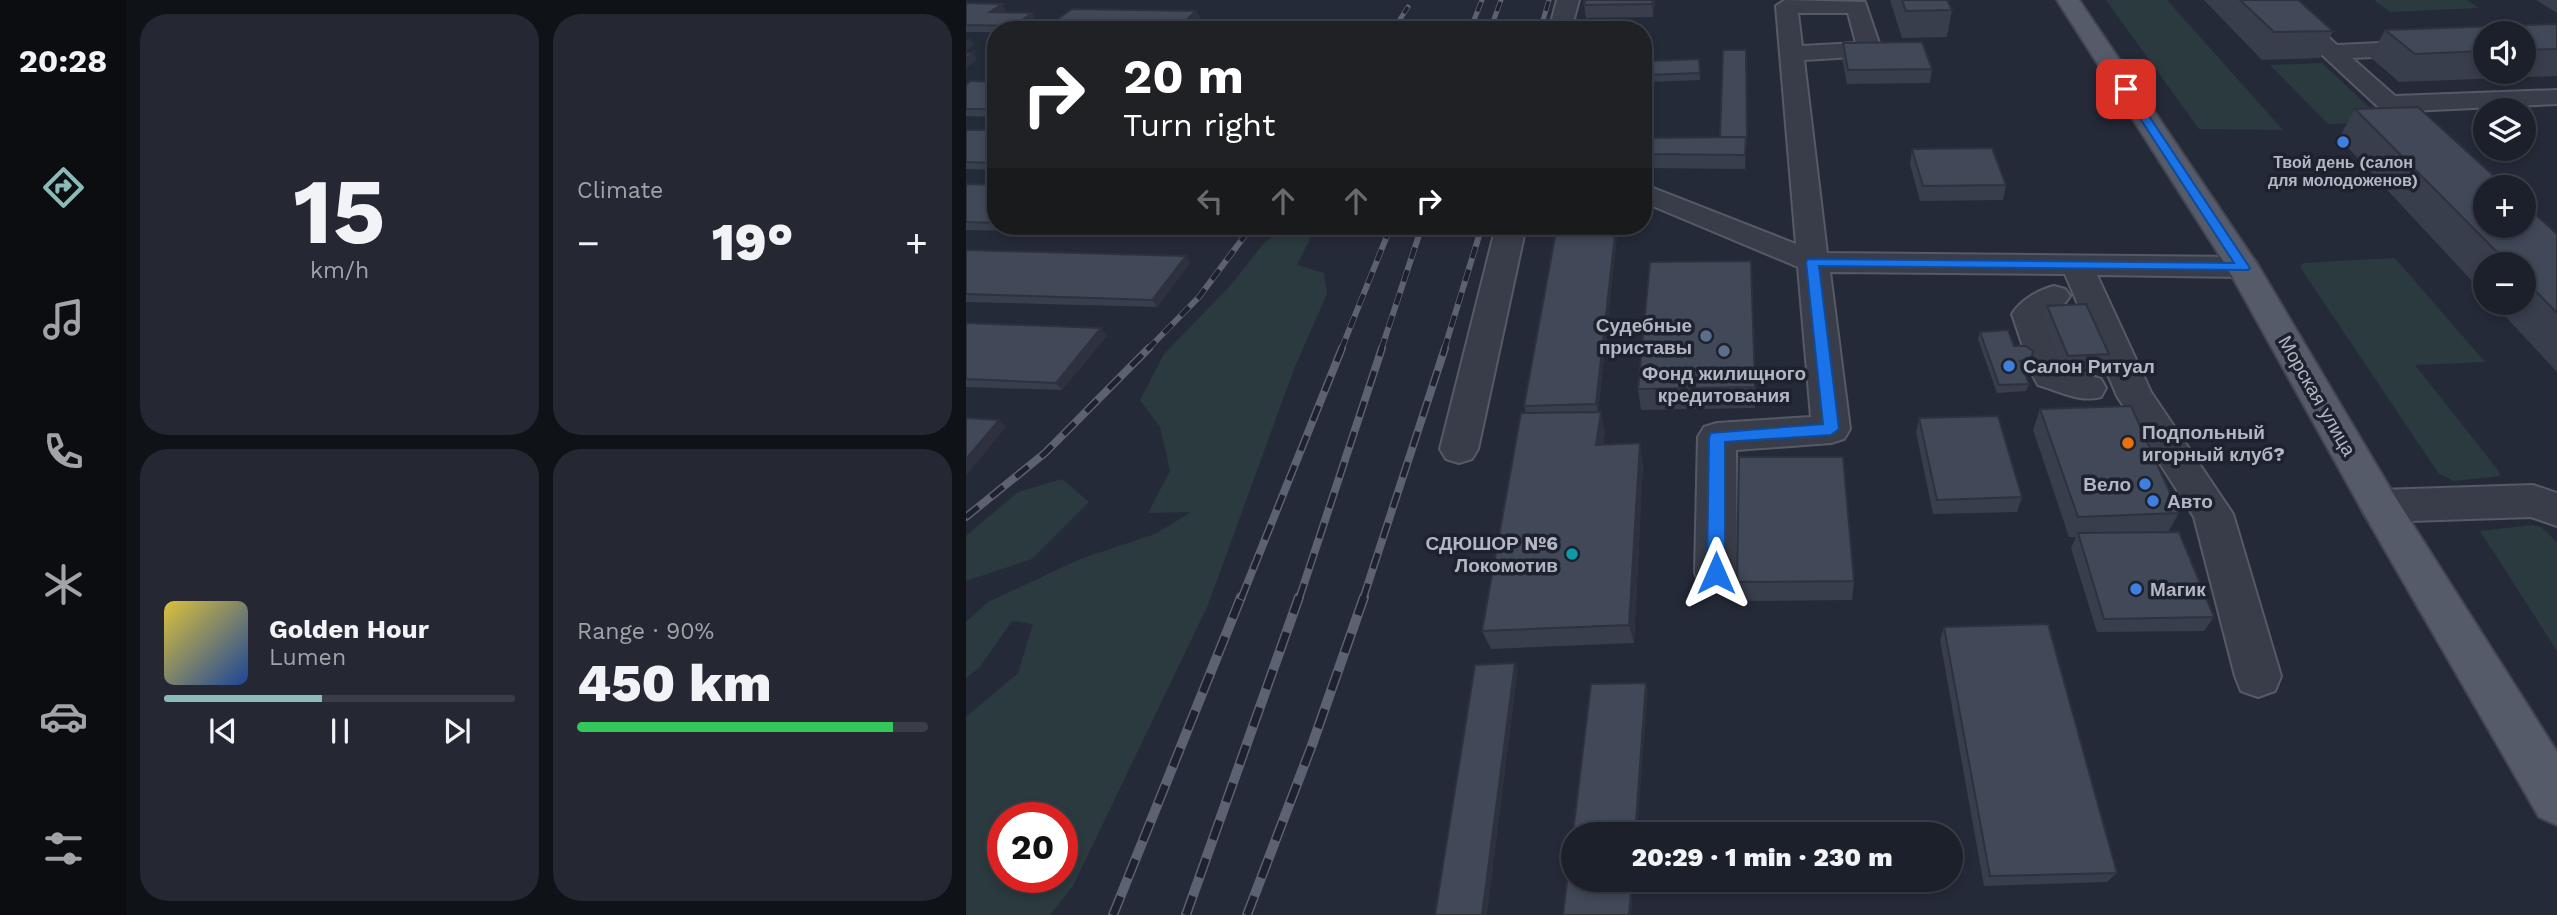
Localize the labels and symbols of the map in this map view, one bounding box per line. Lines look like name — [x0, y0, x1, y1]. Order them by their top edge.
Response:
pin — [2096, 59, 2156, 119]
marker: Твой день (салон для молодоженов) — [2335, 134, 2351, 150]
place label: Твой день (салон для молодоженов) — [2268, 153, 2418, 190]
place label: Судебные приставы — [1596, 314, 1692, 359]
marker: Судебные приставы — [1698, 328, 1714, 344]
street label: Морская улица — [2273, 332, 2361, 461]
marker: Фонд жилищного кредитования — [1716, 343, 1732, 359]
place label: Салон Ритуал — [2023, 355, 2155, 378]
marker: Салон Ритуал — [2001, 358, 2017, 374]
place label: Фонд жилищного кредитования — [1642, 362, 1806, 407]
place label: Подпольный игорный клуб? — [2142, 421, 2285, 466]
marker: Подпольный игорный клуб? — [2120, 435, 2136, 451]
place label: Вело — [2083, 473, 2131, 496]
marker: Вело — [2137, 476, 2153, 492]
place label: Авто — [2167, 490, 2213, 513]
marker: Авто — [2145, 493, 2161, 509]
place label: СДЮШОР №6 Локомотив — [1426, 532, 1558, 577]
position arrow — [1679, 536, 1753, 610]
marker: СДЮШОР №6 Локомотив — [1564, 546, 1580, 562]
place label: Магик — [2150, 578, 2206, 601]
marker: Магик — [2128, 581, 2144, 597]
speed limit sign: 20 — [987, 802, 1078, 893]

